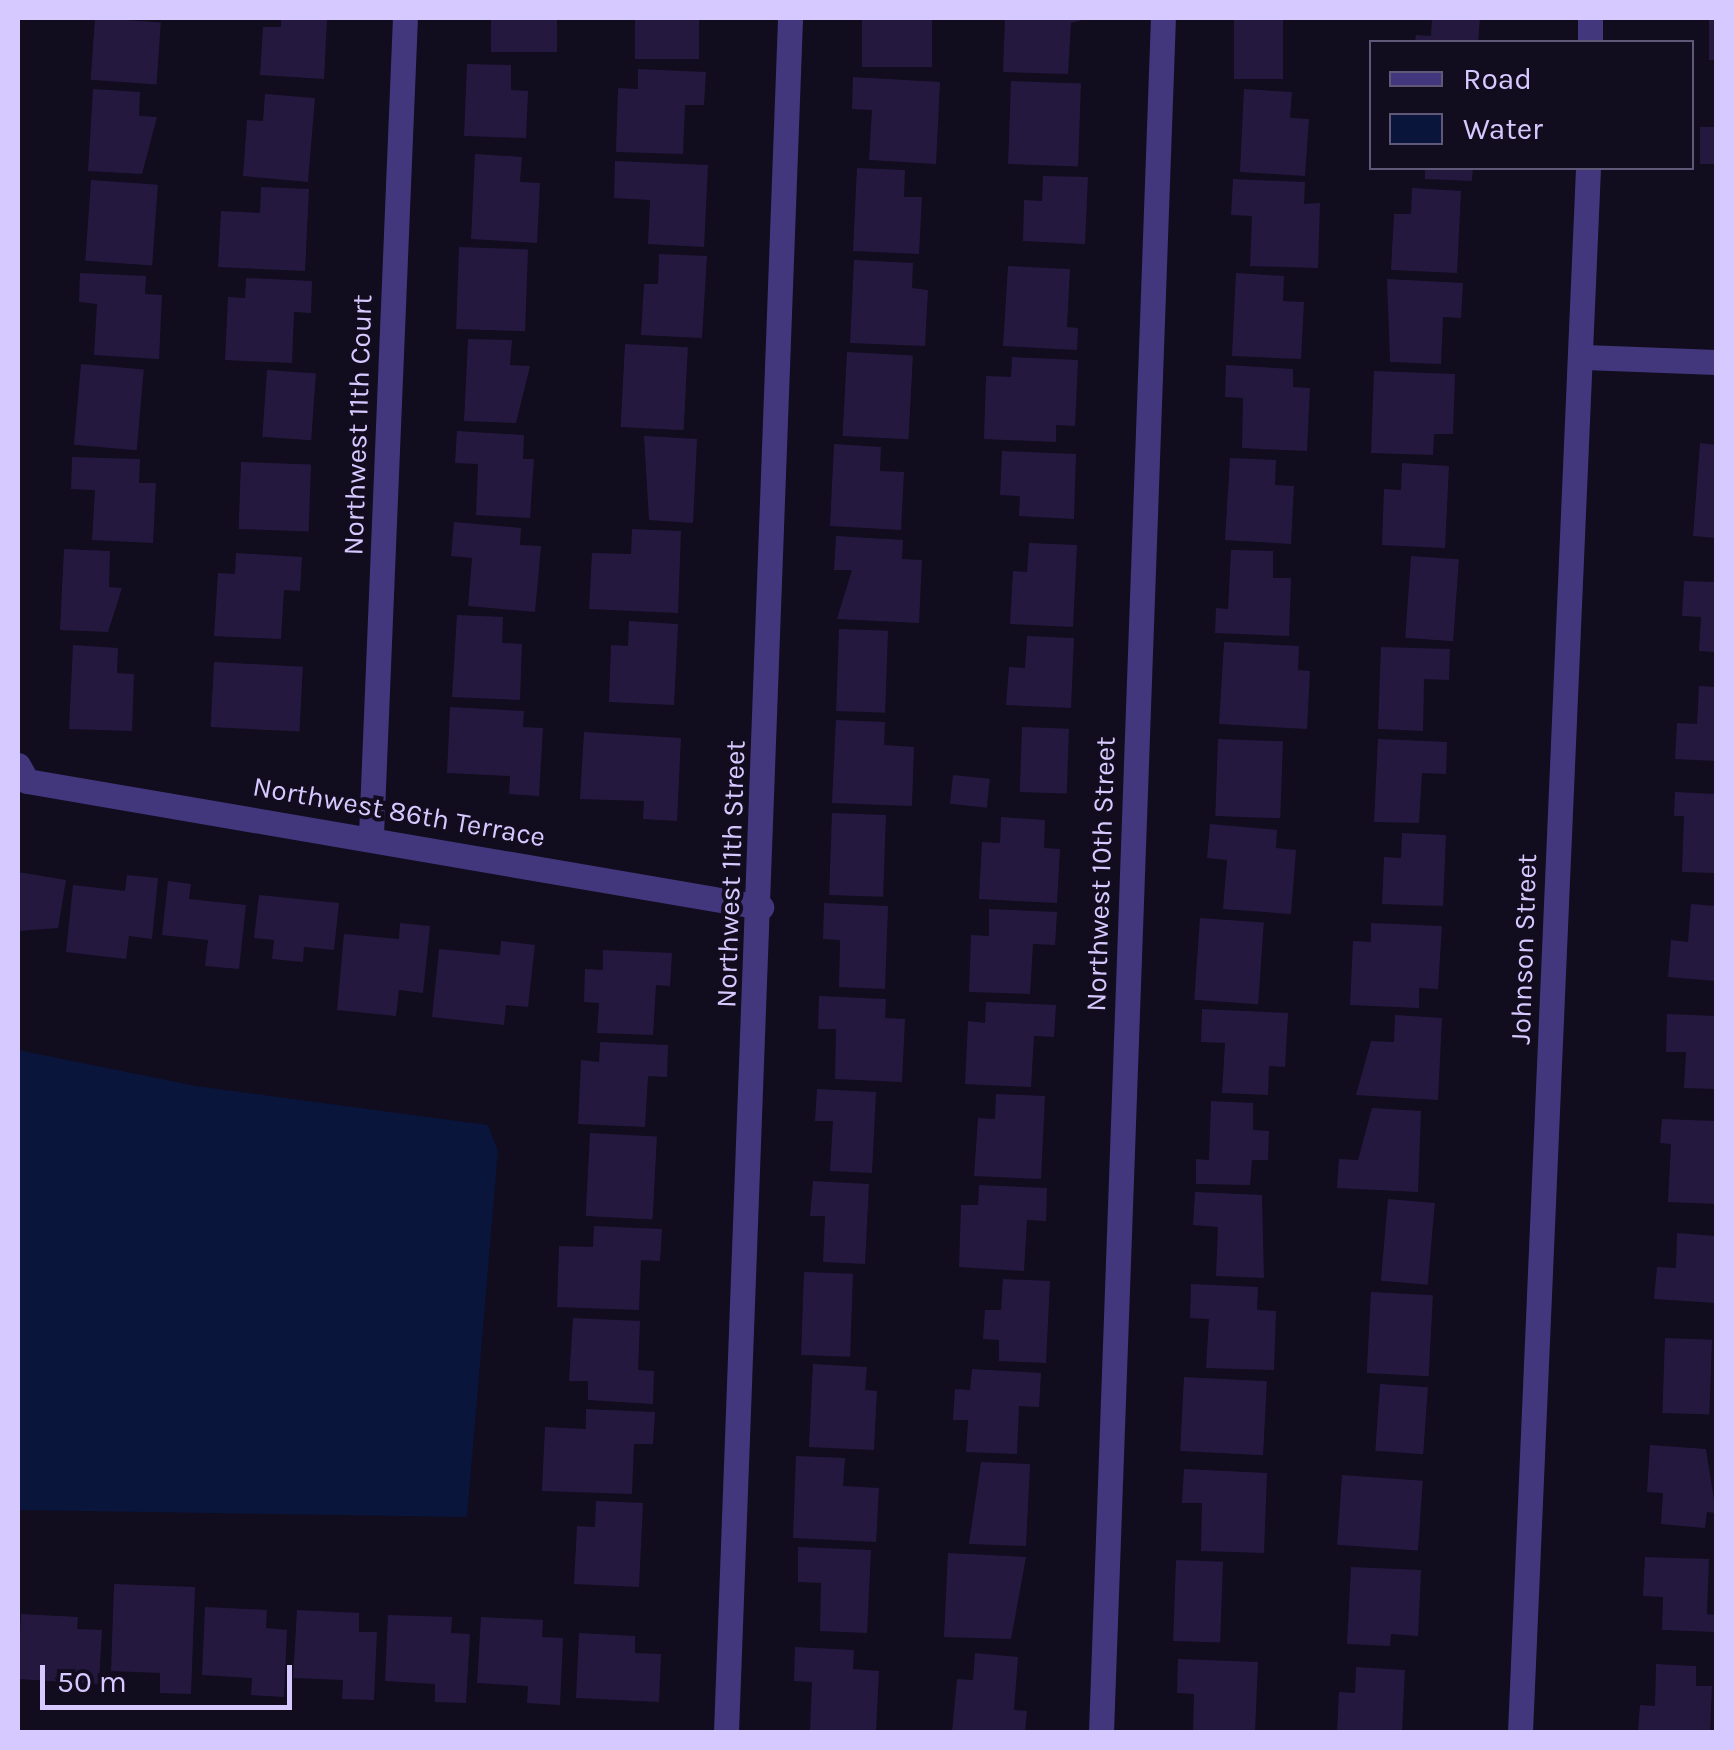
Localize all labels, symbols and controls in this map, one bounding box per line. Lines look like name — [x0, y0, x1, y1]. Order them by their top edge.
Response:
legend — [1369, 40, 1694, 170]
text: Road — [1463, 61, 1532, 97]
text: Water — [1463, 111, 1543, 147]
street label: Northwest 11th Court — [337, 294, 379, 556]
street label: Northwest 10th Street — [1079, 736, 1123, 1012]
street label: Northwest 11th Street — [710, 739, 752, 1009]
street label: Northwest 86th Terrace — [250, 770, 548, 854]
street label: Johnson Street — [1504, 853, 1544, 1045]
scale bar — [45, 1645, 298, 1707]
text: 50 m — [57, 1664, 127, 1700]

